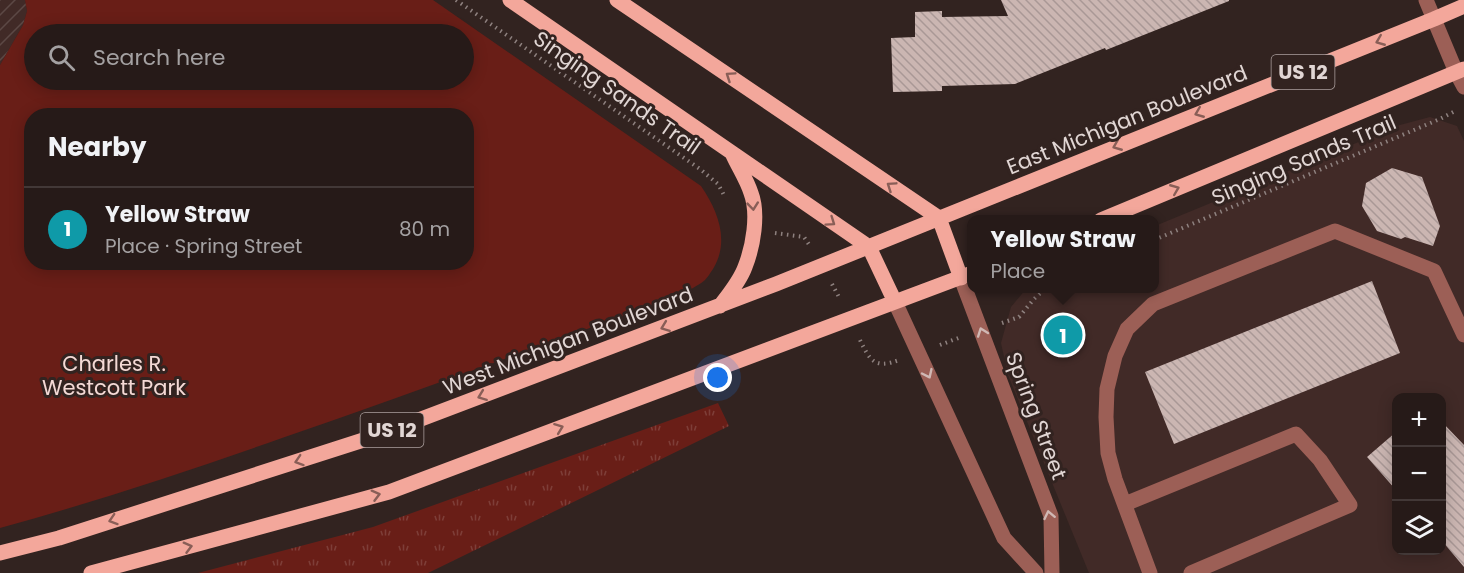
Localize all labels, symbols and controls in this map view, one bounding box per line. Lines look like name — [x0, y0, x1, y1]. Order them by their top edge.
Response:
search box — [24, 24, 474, 90]
street label: Singing Sands Trail — [528, 24, 707, 161]
one-way arrow — [1375, 34, 1386, 46]
icon: search — [45, 41, 78, 74]
text: Search here — [93, 42, 226, 73]
road number: US 12 — [1272, 55, 1334, 89]
street label: East Michigan Boulevard — [1002, 58, 1251, 181]
one-way arrow — [725, 72, 736, 83]
one-way arrow — [1194, 106, 1205, 118]
street label: Singing Sands Trail — [1207, 108, 1401, 212]
text: Nearby — [48, 129, 146, 165]
one-way arrow — [1113, 139, 1124, 151]
one-way arrow — [887, 182, 898, 193]
one-way arrow — [1169, 184, 1180, 196]
text: Yellow Straw — [105, 199, 250, 230]
one-way arrow — [746, 202, 759, 211]
text: 1 — [64, 215, 71, 243]
text: 80 m — [399, 215, 450, 243]
one-way arrow — [825, 215, 836, 226]
popup — [967, 215, 1159, 293]
text: Yellow Straw — [991, 224, 1135, 255]
text: Place · Spring Street — [105, 232, 302, 260]
text: Place — [991, 257, 1045, 285]
street label: West Michigan Boulevard — [439, 279, 697, 402]
pin: 1 — [1044, 312, 1082, 358]
one-way arrow — [660, 320, 671, 332]
one-way arrow — [976, 327, 989, 338]
street label: Spring Street — [999, 348, 1074, 484]
park label: Charles R. Westcott Park — [42, 349, 186, 402]
your location — [703, 363, 732, 392]
one-way arrow — [921, 368, 933, 379]
one-way arrow — [478, 388, 488, 401]
map controls — [1392, 393, 1446, 555]
button: + — [1392, 393, 1446, 447]
road number: US 12 — [360, 413, 424, 447]
one-way arrow — [553, 423, 564, 435]
button: − — [1392, 447, 1446, 501]
one-way arrow — [294, 453, 305, 466]
one-way arrow — [371, 490, 381, 503]
button: layers — [1392, 501, 1446, 555]
one-way arrow — [1043, 510, 1056, 520]
one-way arrow — [108, 513, 119, 526]
one-way arrow — [183, 541, 193, 554]

